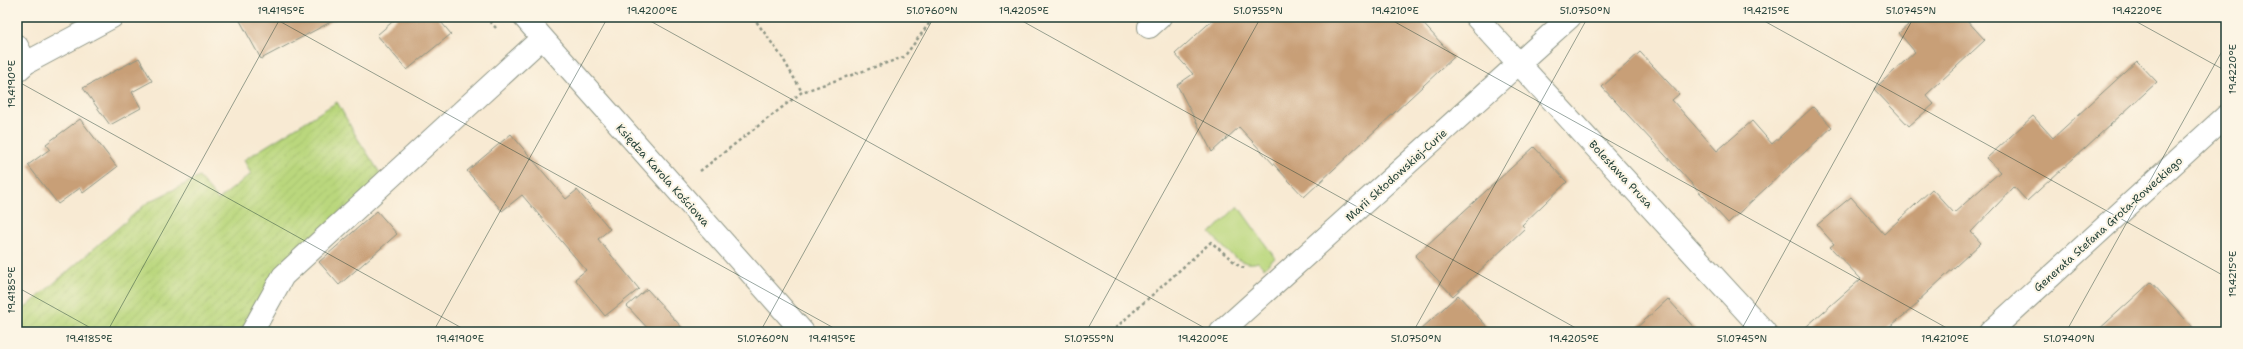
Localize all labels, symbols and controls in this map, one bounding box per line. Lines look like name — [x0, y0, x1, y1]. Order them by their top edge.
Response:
text: 19.4195°E — [257, 4, 305, 17]
text: 19.4200°E — [627, 4, 677, 17]
text: 51.0760°N — [906, 4, 958, 17]
text: 19.4205°E — [999, 4, 1049, 17]
text: 51.0755°N — [1233, 4, 1283, 17]
text: 19.4210°E — [1371, 4, 1419, 17]
text: 51.0750°N — [1560, 4, 1610, 17]
text: 19.4215°E — [1743, 4, 1789, 17]
text: 51.0745°N — [1886, 4, 1936, 17]
text: 19.4220°E — [2112, 4, 2162, 17]
text: 19.4220°E — [2226, 44, 2239, 94]
text: 19.4190°E — [5, 60, 18, 108]
street label: Księdza Karola Kościowa — [613, 121, 713, 230]
street label: Marii Skłodowskiej-Curie — [1342, 126, 1450, 225]
street label: Bolesława Prusa — [1585, 137, 1656, 212]
street label: Generała Stefana Grota-Roweckiego — [2031, 153, 2186, 295]
text: 19.4215°E — [2226, 251, 2239, 297]
text: 19.4185°E — [5, 266, 18, 314]
text: 19.4185°E — [65, 332, 113, 345]
text: 19.4190°E — [436, 332, 484, 345]
text: 51.0760°N — [737, 332, 789, 345]
text: 19.4195°E — [808, 332, 856, 345]
text: 51.0755°N — [1064, 332, 1114, 345]
text: 19.4200°E — [1178, 332, 1228, 345]
text: 51.0750°N — [1391, 332, 1441, 345]
text: 19.4205°E — [1549, 332, 1599, 345]
text: 51.0745°N — [1717, 332, 1767, 345]
text: 19.4210°E — [1921, 332, 1969, 345]
text: 51.0740°N — [2043, 332, 2095, 345]

